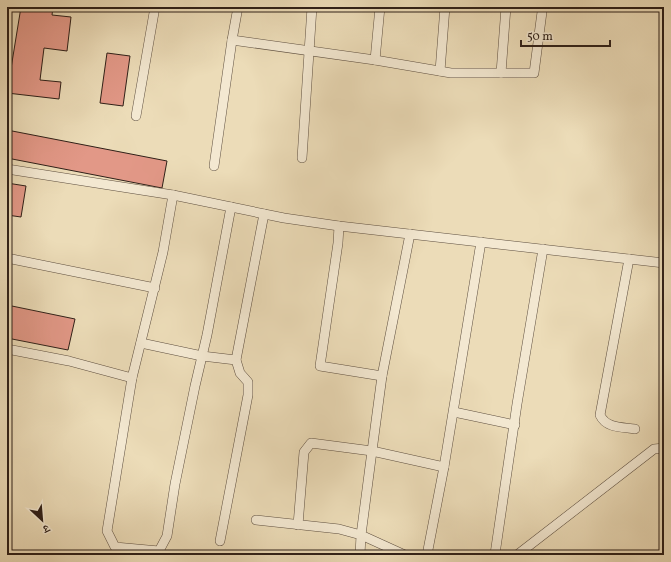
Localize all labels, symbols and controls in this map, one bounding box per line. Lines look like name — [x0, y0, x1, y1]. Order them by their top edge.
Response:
scale bar — [521, 22, 610, 48]
text: 50 m — [527, 29, 553, 45]
north arrow — [22, 500, 62, 540]
text: उ — [39, 519, 52, 536]

